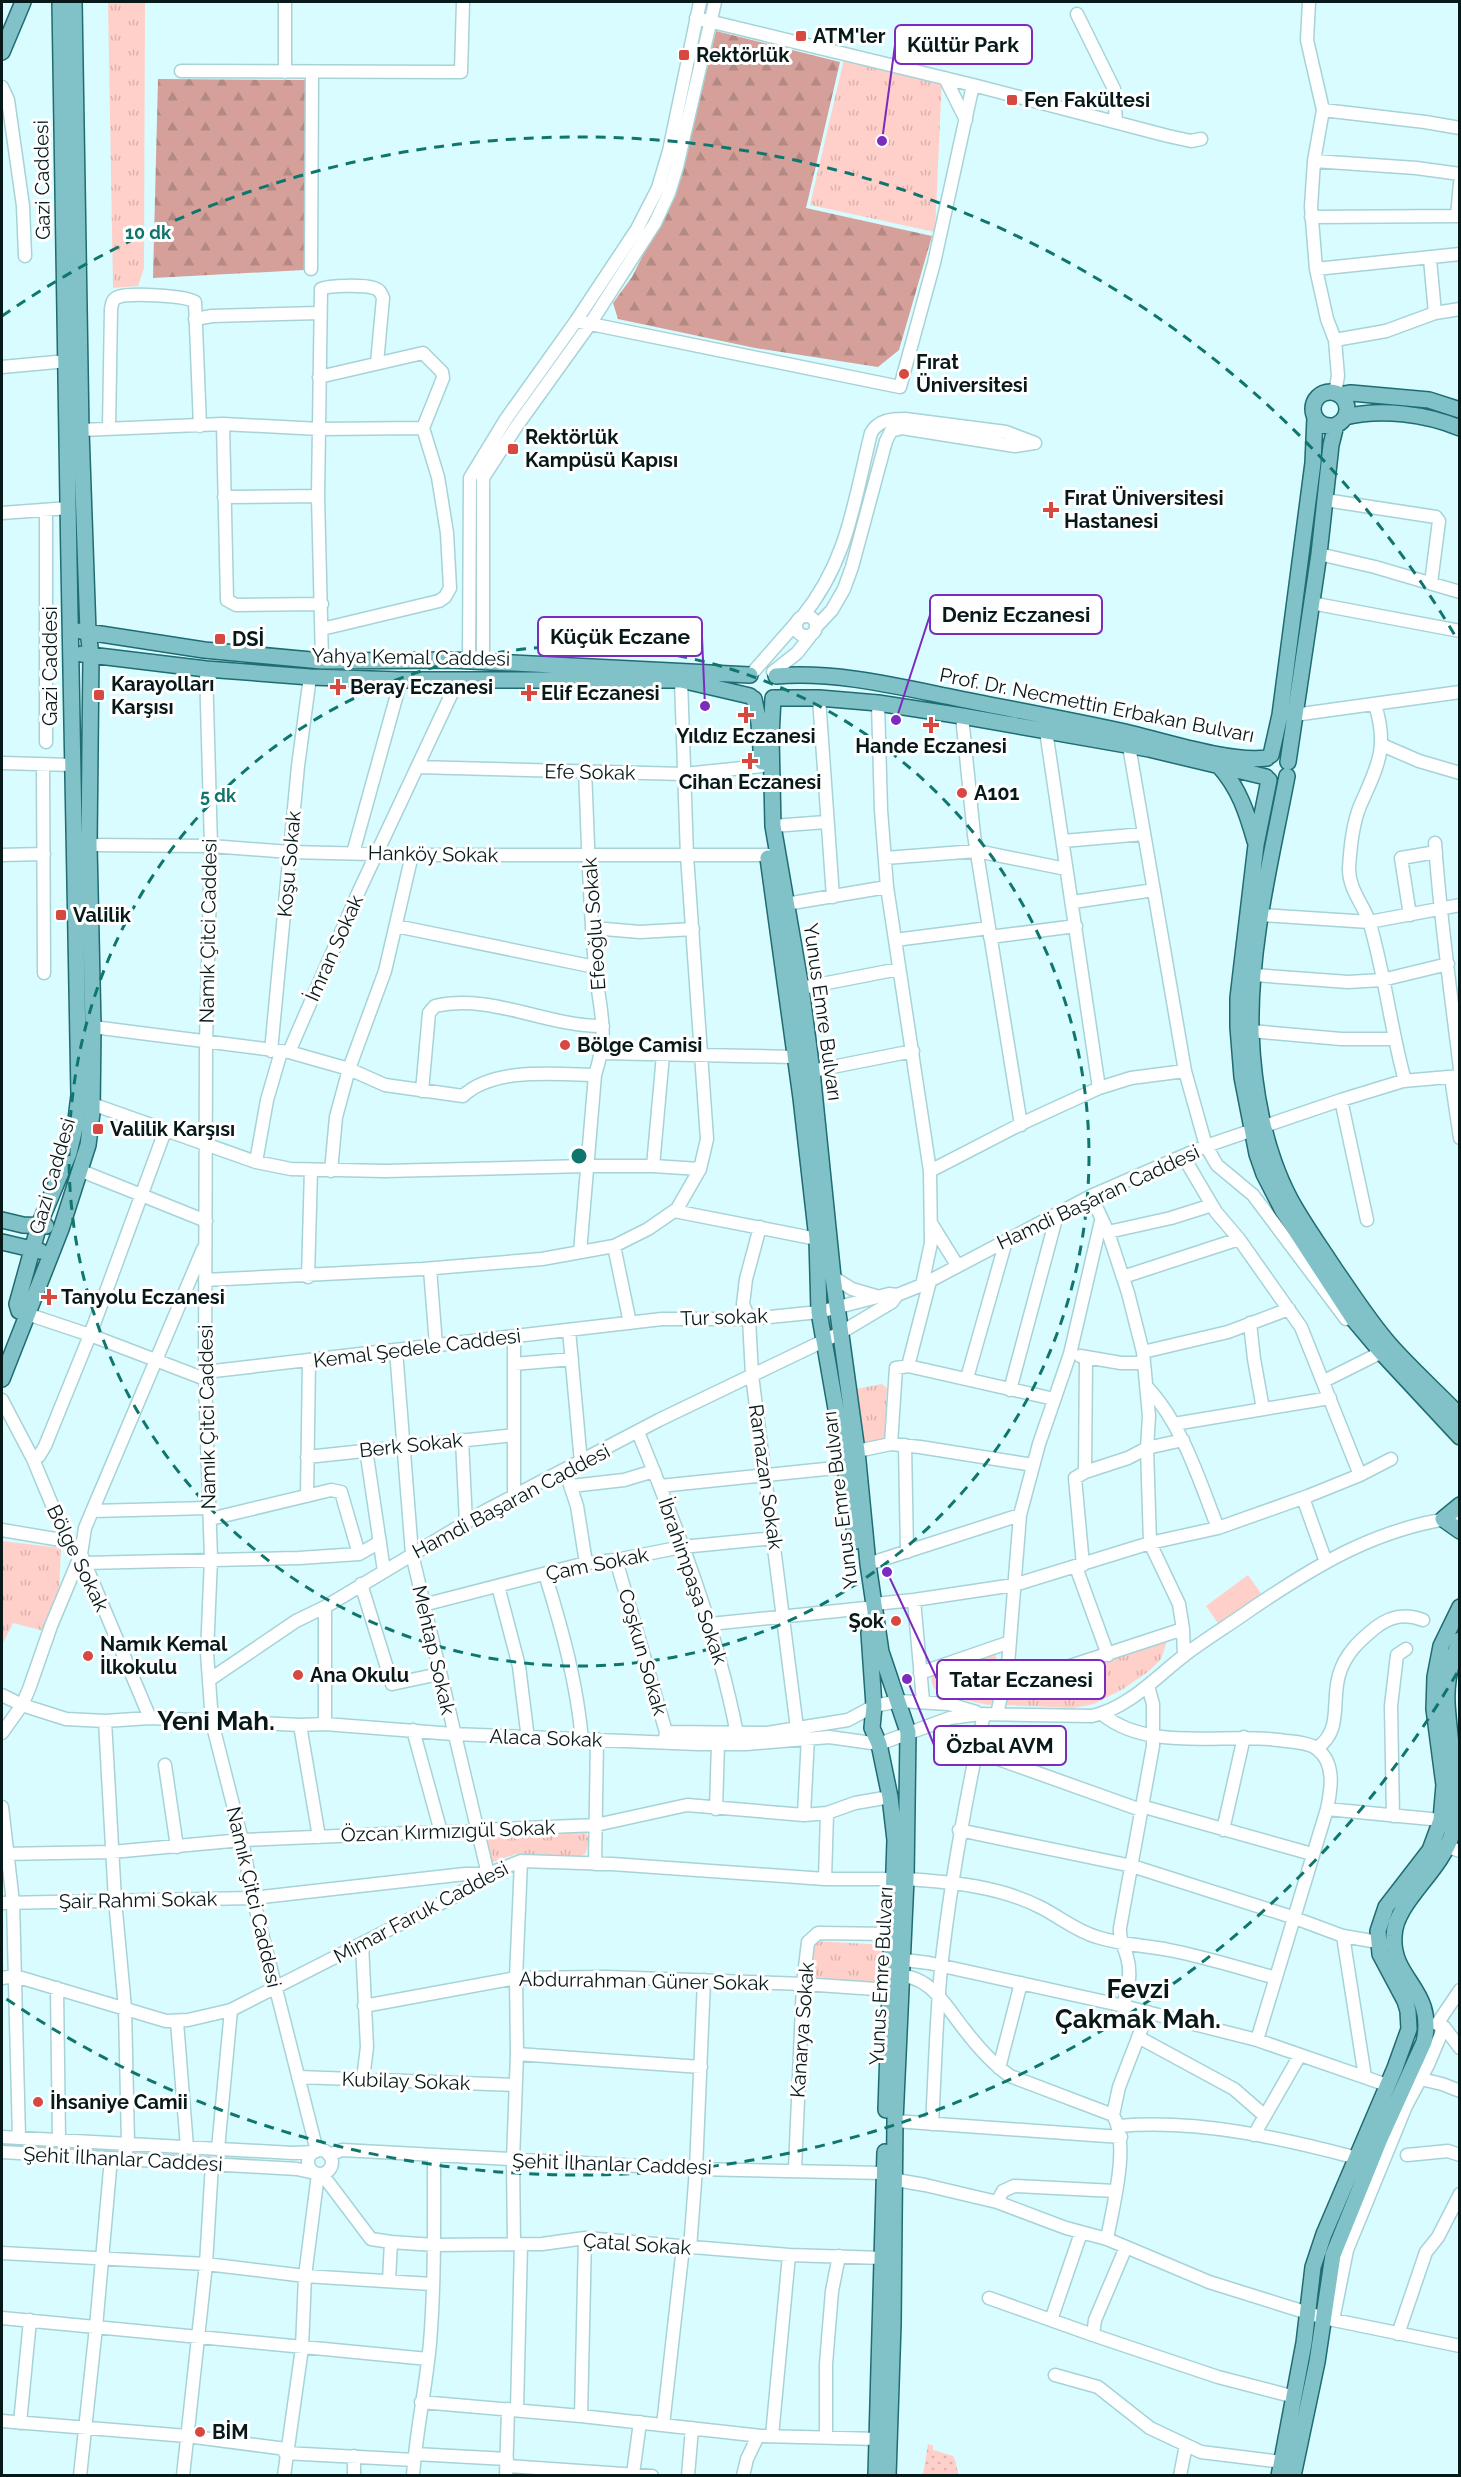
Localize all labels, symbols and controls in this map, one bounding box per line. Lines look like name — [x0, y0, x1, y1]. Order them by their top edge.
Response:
place label: ATM'ler — [813, 24, 886, 48]
callout: Kültür Park — [895, 25, 1032, 64]
marker: ATM'ler — [794, 29, 808, 43]
text: Kültür Park — [907, 32, 1019, 57]
place label: Rektörlük — [696, 43, 790, 67]
marker: Rektörlük — [677, 48, 691, 62]
place label: Fen Fakültesi — [1024, 88, 1150, 112]
marker: Fen Fakültesi — [1005, 93, 1019, 107]
street label: Gazi Caddesi — [29, 120, 55, 240]
text: 10 dk — [125, 222, 172, 243]
place label: Fırat Üniversitesi — [916, 350, 1028, 397]
marker: Fırat Üniversitesi — [897, 367, 911, 381]
place label: Rektörlük Kampüsü Kapısı — [525, 425, 678, 472]
marker: Rektörlük Kampüsü Kapısı — [506, 442, 520, 456]
place label: Fırat Üniversitesi Hastanesi — [1064, 486, 1223, 533]
marker: Fırat Üniversitesi Hastanesi — [1042, 501, 1060, 519]
callout: Deniz Eczanesi — [930, 595, 1102, 634]
text: Deniz Eczanesi — [942, 602, 1090, 627]
street label: Gazi Caddesi — [38, 606, 62, 726]
callout: Küçük Eczane — [538, 617, 702, 656]
text: Küçük Eczane — [550, 624, 690, 649]
place label: DSİ — [232, 627, 264, 651]
marker: DSİ — [213, 632, 227, 646]
street label: Yahya Kemal Caddesi — [312, 643, 510, 671]
street label: Prof. Dr. Necmettin Erbakan Bulvarı — [938, 663, 1256, 747]
place label: Karayolları Karşısı — [111, 672, 214, 719]
place label: Beray Eczanesi — [350, 675, 493, 699]
marker: Beray Eczanesi — [331, 680, 345, 694]
place label: Elif Eczanesi — [541, 681, 660, 705]
marker: Elif Eczanesi — [522, 686, 536, 700]
marker: Karayolları Karşısı — [92, 688, 106, 702]
marker: Yıldız Eczanesi — [739, 708, 753, 722]
marker: Hande Eczanesi — [924, 718, 938, 732]
place label: Yıldız Eczanesi — [676, 724, 816, 748]
place label: Hande Eczanesi — [855, 734, 1007, 758]
marker: Cihan Eczanesi — [743, 754, 757, 768]
street label: Efe Sokak — [544, 759, 636, 785]
place label: Cihan Eczanesi — [679, 770, 821, 794]
place label: A101 — [974, 781, 1020, 805]
text: 5 dk — [200, 785, 237, 806]
marker: A101 — [955, 786, 969, 800]
street label: Koşu Sokak — [272, 809, 306, 918]
street label: Namık Çitci Caddesi — [194, 838, 222, 1024]
street label: Hanköy Sokak — [368, 841, 499, 867]
street label: Efeoğlu Sokak — [577, 857, 611, 991]
street label: İmran Sokak — [299, 890, 368, 1005]
place label: Valilik — [73, 903, 132, 927]
marker: Valilik — [54, 908, 68, 922]
street label: Yunus Emre Bulvarı — [799, 922, 847, 1102]
place label: Bölge Camisi — [577, 1033, 702, 1057]
marker: Bölge Camisi — [558, 1038, 572, 1052]
street label: Gazi Caddesi — [24, 1115, 80, 1237]
place label: Valilik Karşısı — [110, 1117, 235, 1141]
marker: Valilik Karşısı — [91, 1122, 105, 1136]
street label: Hamdi Başaran Caddesi — [993, 1140, 1203, 1254]
centre of rings — [569, 1146, 589, 1166]
place label: Tanyolu Eczanesi — [61, 1285, 225, 1309]
marker: Tanyolu Eczanesi — [42, 1290, 56, 1304]
street label: Tur sokak — [680, 1303, 769, 1331]
street label: Kemal Şedele Caddesi — [312, 1323, 522, 1373]
street label: Namık Çitci Caddesi — [193, 1324, 221, 1510]
street label: Ramazan Sokak — [744, 1403, 788, 1552]
street label: Yunus Emre Bulvarı — [817, 1410, 863, 1590]
street label: Berk Sokak — [358, 1428, 464, 1462]
street label: Hamdi Başaran Caddesi — [408, 1439, 614, 1563]
street label: İbrahimpaşa Sokak — [653, 1494, 734, 1668]
street label: Bölge Sokak — [42, 1501, 114, 1616]
street label: Çam Sokak — [544, 1542, 651, 1586]
street label: Mehtap Sokak — [407, 1583, 461, 1717]
street label: Coşkun Sokak — [613, 1586, 673, 1718]
place label: Şok — [848, 1609, 885, 1633]
marker: Şok — [889, 1614, 903, 1628]
place label: Namık Kemal İlkokulu — [100, 1632, 228, 1679]
marker: Namık Kemal İlkokulu — [81, 1649, 95, 1663]
callout: Tatar Eczanesi — [937, 1660, 1105, 1699]
place label: Ana Okulu — [310, 1663, 409, 1687]
text: Tatar Eczanesi — [949, 1667, 1093, 1692]
marker: Ana Okulu — [291, 1668, 305, 1682]
district label: Yeni Mah. — [157, 1706, 275, 1736]
street label: Alaca Sokak — [489, 1724, 603, 1752]
callout: Özbal AVM — [934, 1726, 1066, 1765]
text: Özbal AVM — [946, 1733, 1054, 1758]
street label: Namık Çitci Caddesi — [221, 1804, 287, 1990]
street label: Özcan Kırmızıgül Sokak — [340, 1815, 556, 1847]
street label: Mimar Faruk Caddesi — [330, 1856, 512, 1968]
street label: Yunus Emre Bulvarı — [864, 1886, 898, 2066]
street label: Şair Rahmi Sokak — [59, 1887, 218, 1913]
street label: Kanarya Sokak — [785, 1961, 819, 2099]
street label: Abdurrahman Güner Sokak — [519, 1967, 770, 1995]
district label: Fevzi Çakmak Mah. — [1055, 1974, 1221, 2034]
street label: Kubilay Sokak — [341, 2067, 471, 2095]
place label: İhsaniye Camii — [50, 2090, 188, 2114]
marker: İhsaniye Camii — [31, 2095, 45, 2109]
street label: Şehit İlhanlar Caddesi — [23, 2141, 223, 2176]
street label: Şehit İlhanlar Caddesi — [512, 2148, 712, 2179]
street label: Çatal Sokak — [582, 2228, 692, 2260]
place label: BİM — [212, 2420, 249, 2444]
marker: BİM — [193, 2425, 207, 2439]

